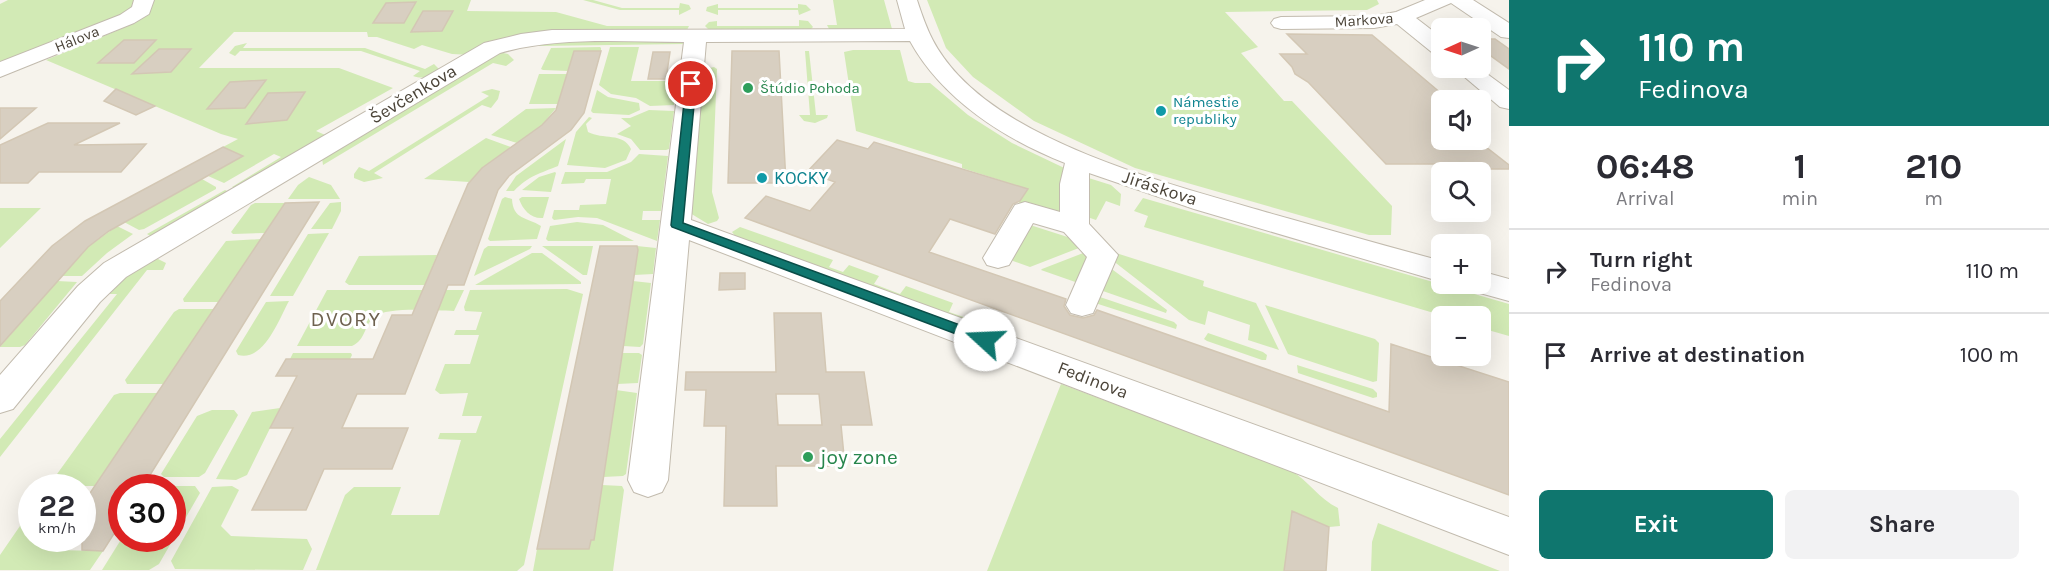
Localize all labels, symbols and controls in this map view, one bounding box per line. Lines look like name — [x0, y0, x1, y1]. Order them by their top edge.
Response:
street label: Markova — [1334, 9, 1394, 31]
north arrow — [1431, 18, 1491, 78]
map controls — [1431, 18, 1491, 366]
street label: Hálova — [52, 22, 102, 56]
text: 110 m — [1638, 22, 1745, 72]
icon: right — [1539, 24, 1617, 102]
pin — [665, 58, 716, 109]
street label: Ševčenkova — [366, 59, 460, 129]
icon: arrive — [674, 67, 707, 100]
text: Fedinova — [1638, 73, 1749, 105]
place label: Štúdio Pohoda — [760, 79, 860, 97]
marker: Štúdio Pohoda — [741, 81, 755, 95]
button: sound — [1431, 90, 1491, 150]
place label: Námestie republiky — [1173, 93, 1239, 128]
marker: Námestie republiky — [1154, 104, 1168, 118]
text: 06:48 — [1596, 145, 1695, 187]
text: 1 — [1793, 145, 1806, 187]
text: 210 — [1905, 145, 1962, 187]
button: search — [1431, 162, 1491, 222]
street label: Jiráskova — [1120, 166, 1200, 210]
place label: KOCKY — [774, 167, 829, 189]
marker: KOCKY — [755, 171, 769, 185]
text: Arrival — [1616, 187, 1675, 210]
text: min — [1781, 187, 1818, 210]
text: m — [1924, 187, 1943, 210]
button: + — [1431, 234, 1491, 294]
text: Turn right — [1590, 247, 1693, 273]
icon: right — [1539, 255, 1572, 288]
text: 110 m — [1966, 258, 2019, 284]
text: Fedinova — [1590, 273, 1672, 296]
button: − — [1431, 306, 1491, 366]
district label: DVORY — [311, 307, 381, 331]
position arrow — [953, 308, 1017, 372]
icon: arrive — [1539, 339, 1572, 372]
text: Arrive at destination — [1590, 342, 1805, 368]
text: 100 m — [1960, 342, 2019, 368]
street label: Fedinova — [1055, 356, 1131, 404]
place label: joy zone — [818, 445, 898, 469]
marker: joy zone — [801, 450, 815, 464]
speed limit sign: 30 — [108, 474, 186, 552]
text: 22 — [39, 488, 75, 524]
button: Exit — [1539, 490, 1773, 559]
button: Share — [1785, 490, 2019, 559]
text: km/h — [38, 519, 76, 537]

